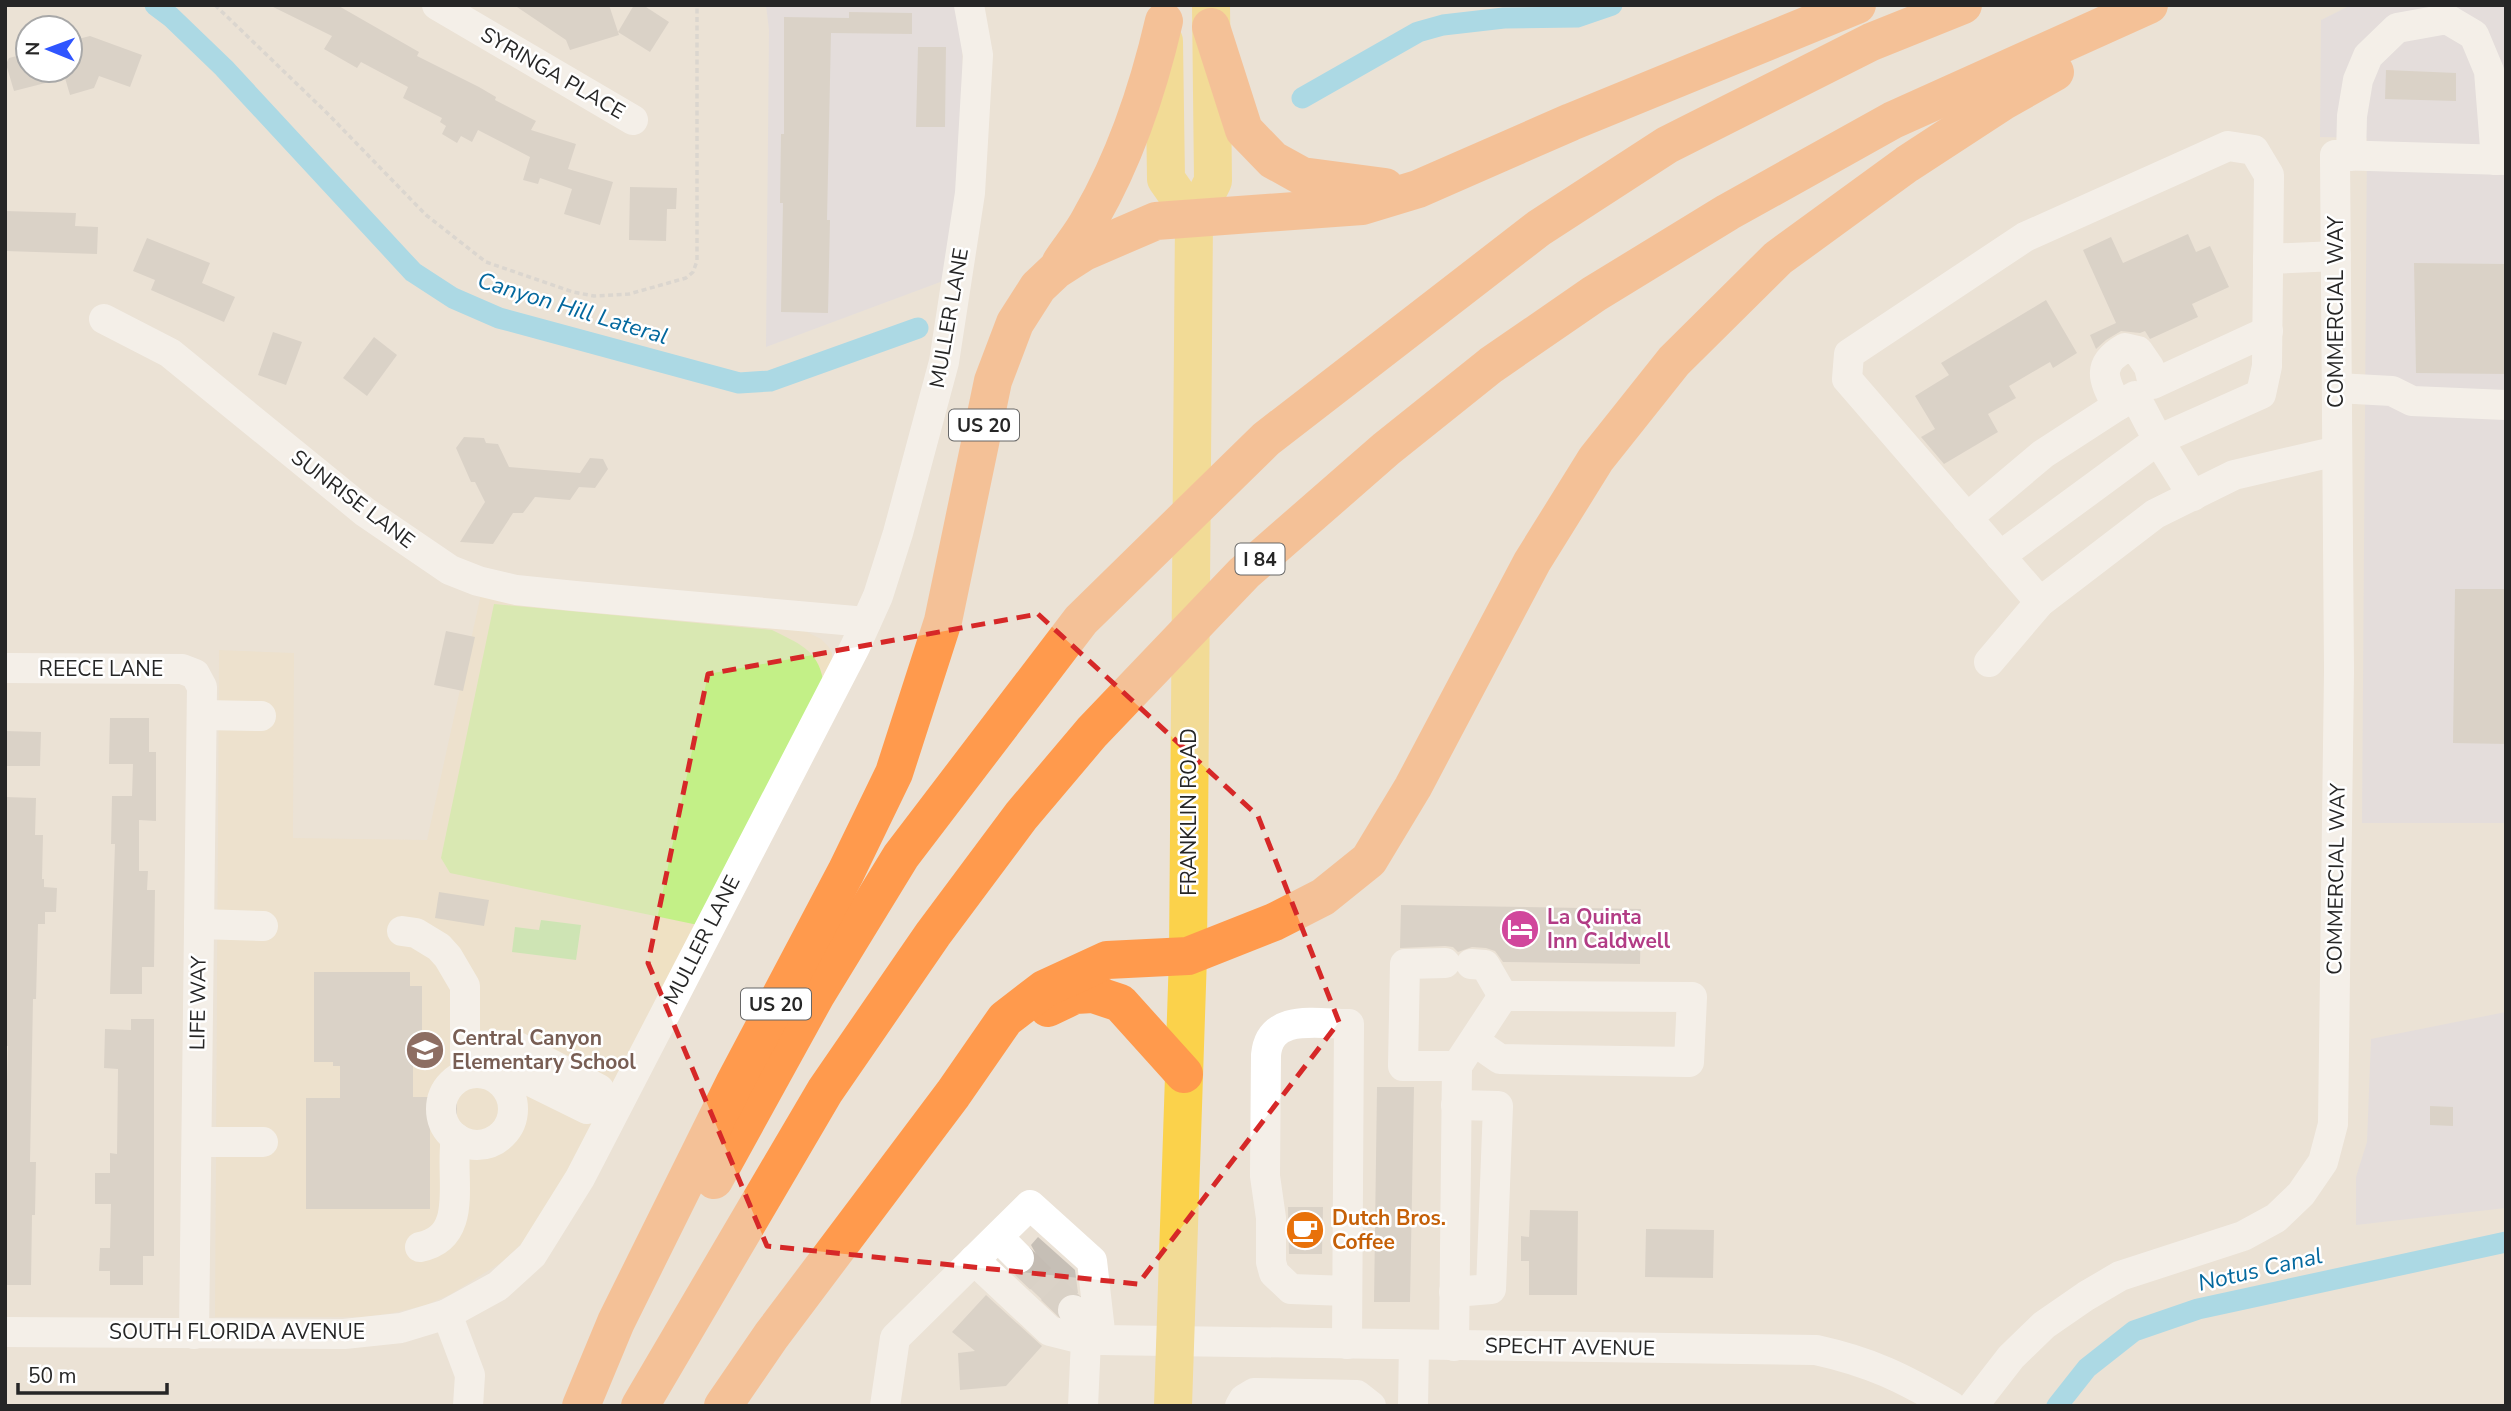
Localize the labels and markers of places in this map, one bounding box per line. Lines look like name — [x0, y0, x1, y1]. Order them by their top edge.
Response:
place label: La Quinta Inn Caldwell — [1547, 903, 1670, 955]
hotel icon: La Quinta Inn Caldwell — [1499, 908, 1541, 950]
place label: Central Canyon Elementary School — [452, 1024, 636, 1076]
school or university icon: Central Canyon Elementary School — [404, 1029, 446, 1071]
place label: Dutch Bros. Coffee — [1332, 1204, 1446, 1256]
cafe icon: Dutch Bros. Coffee — [1284, 1209, 1326, 1251]

